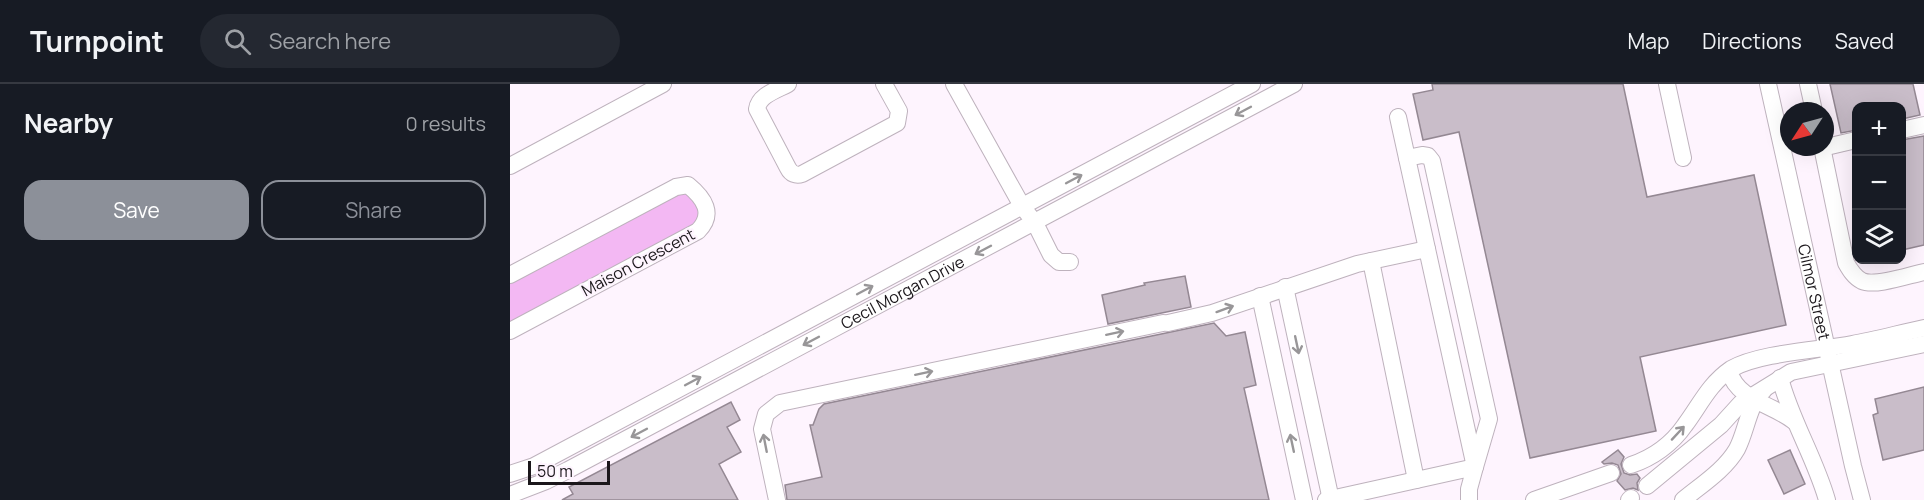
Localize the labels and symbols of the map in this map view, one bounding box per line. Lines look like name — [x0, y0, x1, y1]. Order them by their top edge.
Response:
north arrow — [1780, 102, 1834, 156]
one-way arrow — [1234, 106, 1252, 118]
one-way arrow — [1064, 173, 1082, 184]
street label: Maison Crescent — [578, 223, 698, 301]
street label: Cilmor Street — [1793, 242, 1836, 342]
one-way arrow — [975, 245, 993, 256]
street label: Cecil Morgan Drive — [837, 250, 968, 334]
one-way arrow — [856, 284, 874, 295]
one-way arrow — [1215, 302, 1234, 313]
one-way arrow — [1105, 327, 1125, 338]
one-way arrow — [1292, 334, 1303, 354]
one-way arrow — [802, 336, 820, 348]
one-way arrow — [914, 367, 934, 378]
one-way arrow — [684, 375, 702, 387]
one-way arrow — [1671, 426, 1685, 441]
one-way arrow — [630, 428, 648, 439]
one-way arrow — [759, 433, 770, 453]
one-way arrow — [1285, 434, 1297, 453]
scale bar — [528, 458, 610, 486]

